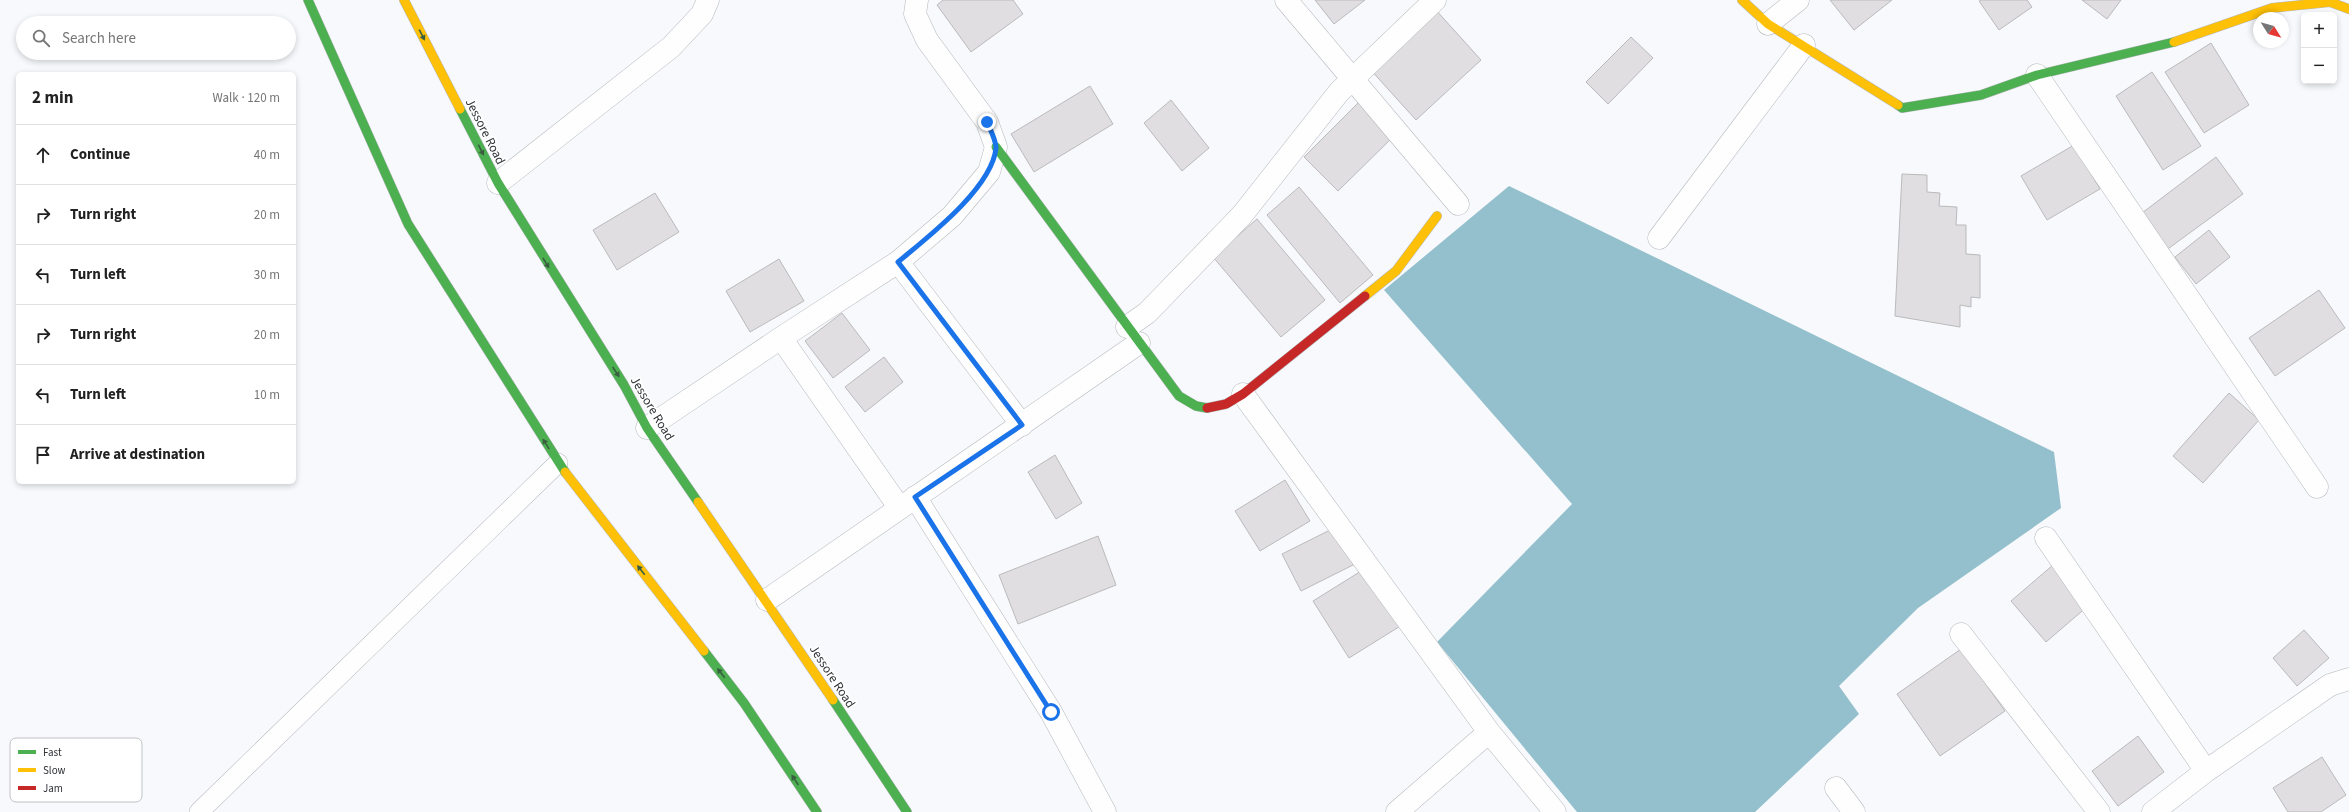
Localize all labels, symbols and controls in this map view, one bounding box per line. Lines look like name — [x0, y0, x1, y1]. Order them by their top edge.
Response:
north arrow — [2253, 12, 2289, 48]
map controls — [2301, 12, 2337, 84]
button: + — [2301, 12, 2337, 48]
search box — [16, 16, 296, 60]
icon: search — [30, 27, 52, 49]
text: Search here — [62, 28, 136, 49]
one-way arrow — [419, 29, 425, 40]
button: − — [2301, 48, 2337, 84]
text: 2 min — [32, 86, 73, 110]
text: Walk · 120 m — [212, 89, 280, 107]
street label: Jessore Road — [461, 95, 509, 168]
route end — [978, 113, 996, 131]
icon: ahead — [32, 144, 54, 166]
text: Continue — [70, 144, 130, 165]
one-way arrow — [478, 145, 484, 156]
text: 40 m — [254, 146, 280, 164]
icon: right — [32, 204, 54, 226]
text: Turn right — [70, 204, 136, 225]
text: 20 m — [254, 206, 280, 224]
one-way arrow — [543, 257, 550, 269]
icon: left — [32, 264, 54, 286]
text: Turn left — [70, 264, 126, 285]
text: 30 m — [254, 266, 280, 284]
icon: right — [32, 324, 54, 346]
text: Turn right — [70, 324, 136, 345]
text: 20 m — [254, 326, 280, 344]
one-way arrow — [612, 367, 620, 378]
street label: Jessore Road — [626, 373, 678, 444]
icon: left — [32, 384, 54, 406]
text: Turn left — [70, 384, 126, 405]
text: 10 m — [254, 386, 280, 404]
one-way arrow — [542, 439, 550, 449]
icon: arrive — [32, 444, 54, 466]
text: Arrive at destination — [70, 444, 205, 465]
one-way arrow — [637, 565, 645, 576]
street label: Jessore Road — [805, 641, 859, 712]
one-way arrow — [717, 667, 725, 678]
route start — [1042, 703, 1060, 721]
legend — [10, 738, 142, 802]
text: Fast — [43, 745, 62, 760]
text: Slow — [43, 763, 66, 778]
one-way arrow — [791, 774, 799, 785]
text: Jam — [43, 781, 63, 796]

